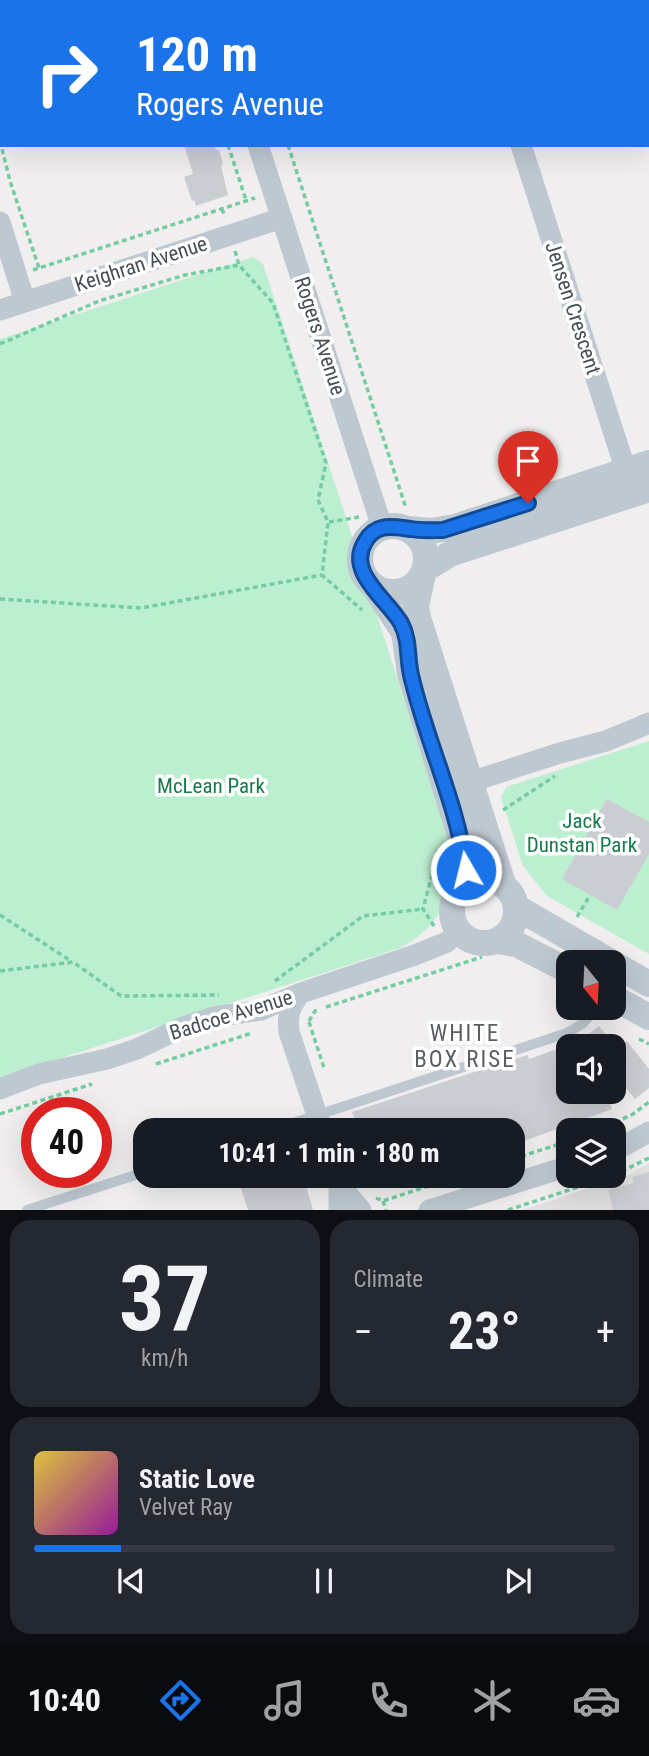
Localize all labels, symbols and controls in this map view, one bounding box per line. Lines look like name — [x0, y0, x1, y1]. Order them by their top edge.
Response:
text: 120 m — [136, 26, 258, 83]
icon: right — [21, 28, 112, 119]
text: Rogers Avenue — [136, 85, 324, 123]
street label: Keighran Avenue — [72, 231, 210, 297]
street label: Jensen Crescent — [540, 239, 606, 377]
street label: Rogers Avenue — [290, 274, 350, 398]
pin — [498, 431, 558, 503]
icon: arrive — [509, 442, 547, 480]
park label: McLean Park — [157, 774, 265, 798]
park label: Jack Dunstan Park — [527, 809, 638, 857]
position arrow — [429, 833, 503, 907]
north arrow — [556, 950, 626, 1020]
map controls — [556, 950, 626, 1188]
street label: Badcoe Avenue — [167, 985, 296, 1045]
district label: WHITE BOX RISE — [414, 1020, 516, 1073]
button: sound — [556, 1034, 626, 1104]
speed limit sign: 40 — [21, 1097, 112, 1188]
button: layers — [556, 1118, 626, 1188]
text: 10:41 · 1 min · 180 m — [219, 1138, 439, 1168]
text: 37 — [119, 1246, 211, 1352]
text: Climate — [354, 1266, 423, 1293]
text: 23° — [448, 1301, 521, 1362]
text: − — [354, 1310, 373, 1354]
text: + — [596, 1310, 615, 1354]
text: km/h — [141, 1345, 188, 1372]
text: Static Love — [139, 1464, 255, 1494]
text: Velvet Ray — [139, 1494, 233, 1521]
icon: previous — [112, 1562, 150, 1600]
icon: pause — [305, 1562, 343, 1600]
icon: next — [499, 1562, 537, 1600]
icon: directions — [156, 1676, 205, 1725]
icon: music — [260, 1676, 309, 1725]
icon: phone — [364, 1676, 413, 1725]
icon: climate — [468, 1676, 517, 1725]
icon: car — [572, 1676, 621, 1725]
text: 10:40 — [28, 1681, 101, 1719]

